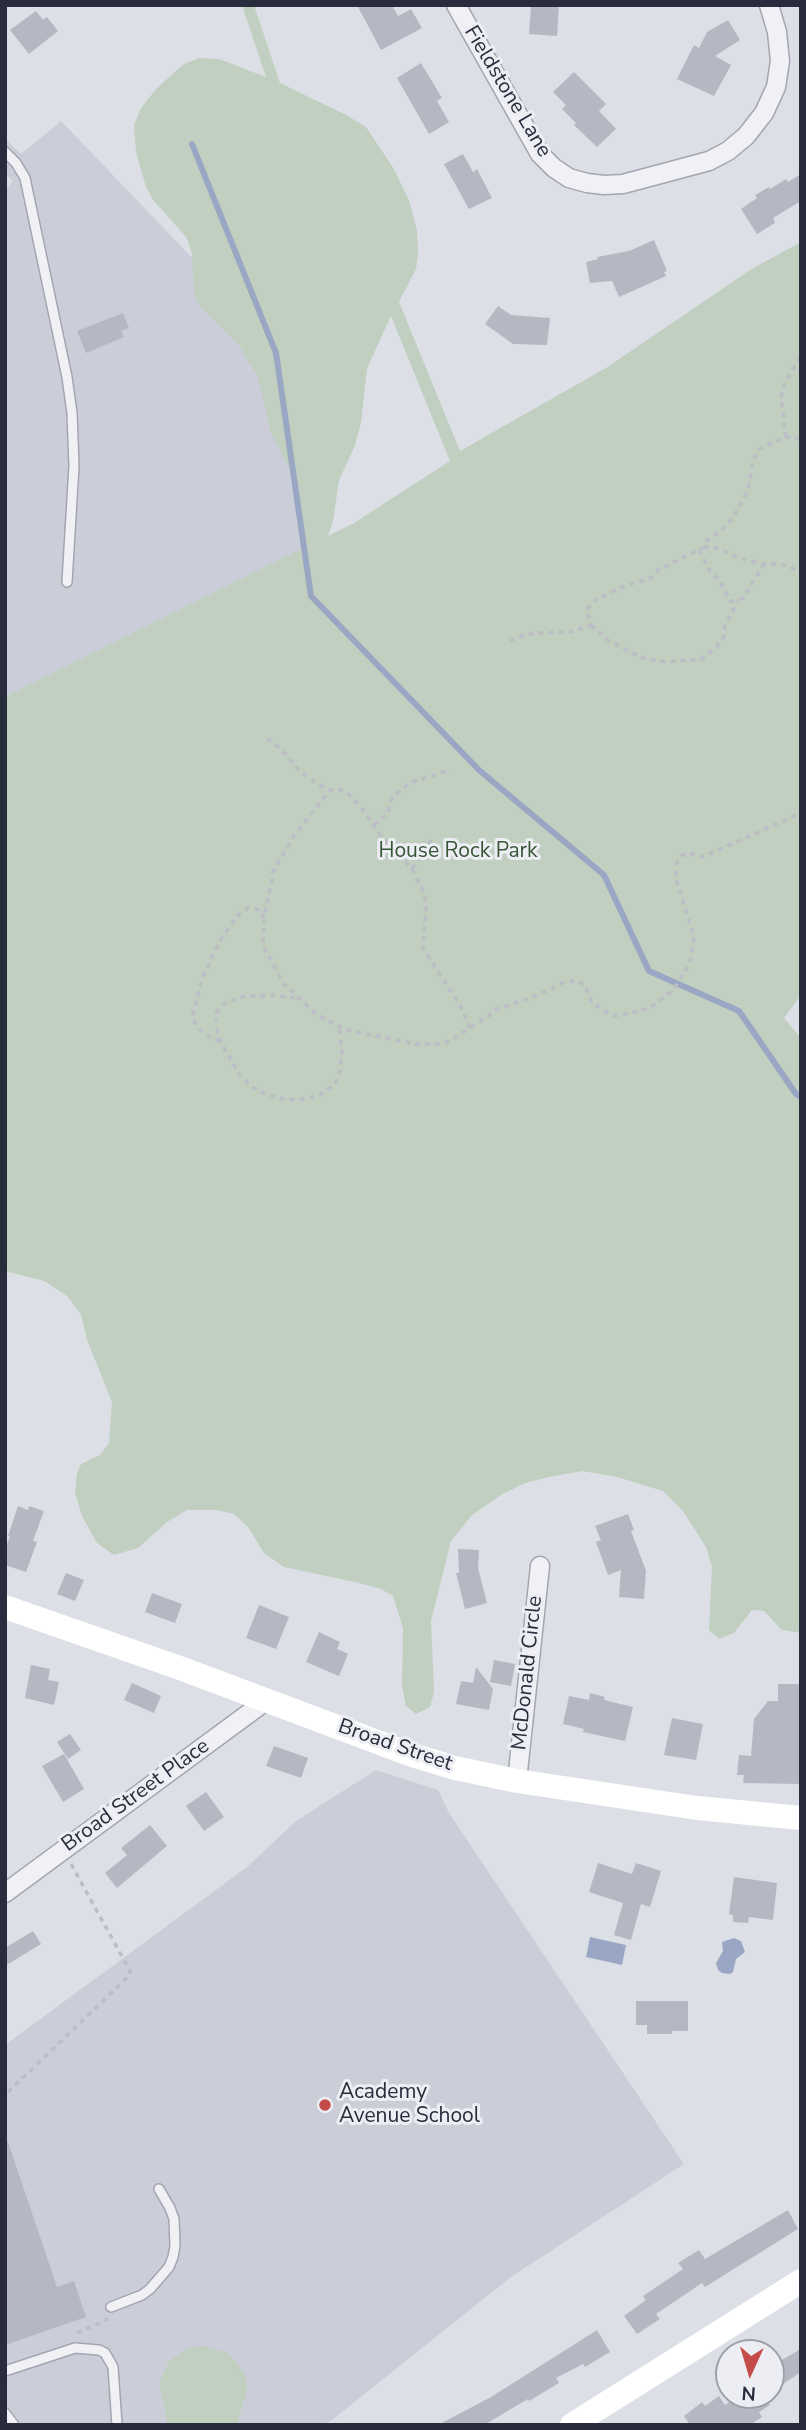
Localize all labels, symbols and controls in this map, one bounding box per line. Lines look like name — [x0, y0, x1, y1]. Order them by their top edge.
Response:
street label: Fieldstone Lane — [458, 22, 556, 162]
park label: House Rock Park — [378, 839, 538, 865]
street label: McDonald Circle — [507, 1595, 549, 1751]
street label: Broad Street — [334, 1715, 456, 1777]
street label: Broad Street Place — [57, 1734, 215, 1858]
place label: Academy Avenue School — [339, 2080, 480, 2130]
marker: Academy Avenue School — [317, 2097, 333, 2113]
north arrow — [715, 2339, 785, 2409]
text: N — [741, 2379, 757, 2406]

